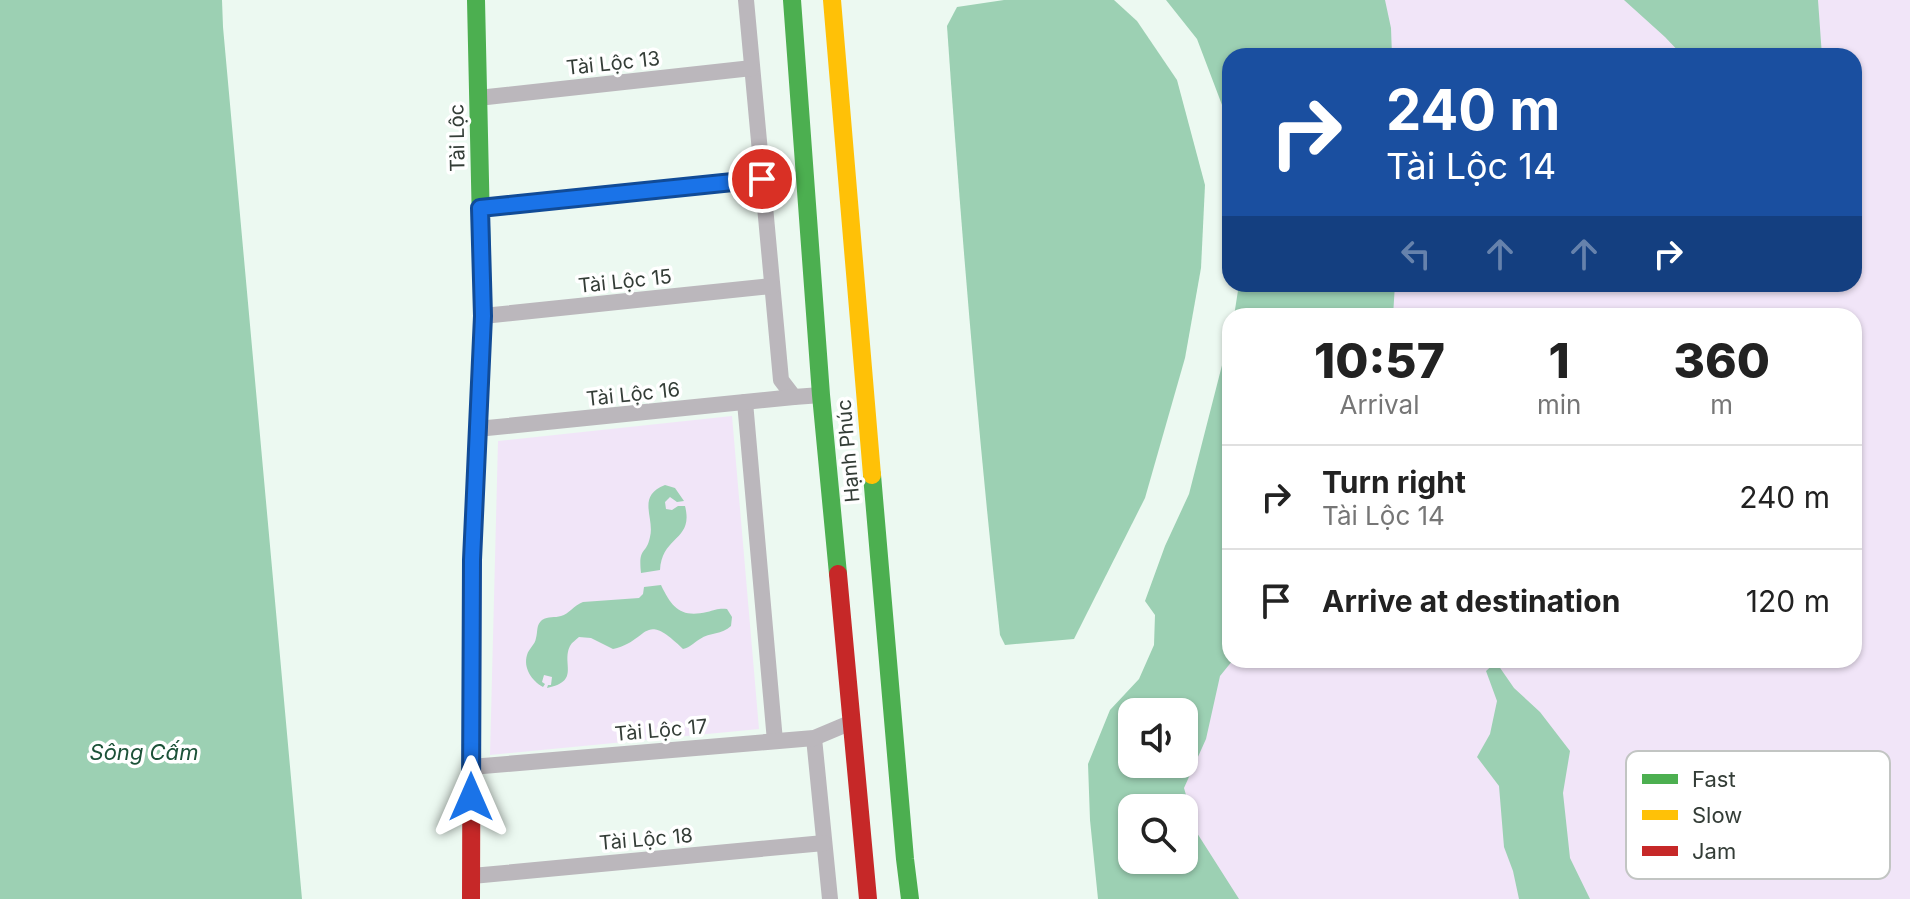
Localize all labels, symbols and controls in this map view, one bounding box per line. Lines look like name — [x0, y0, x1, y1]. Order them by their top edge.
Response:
street label: Tài Lộc 13 — [565, 46, 661, 80]
text: 240 m — [1386, 76, 1560, 144]
icon: right — [1254, 80, 1358, 184]
street label: Tài Lộc — [444, 104, 470, 172]
text: Tài Lộc 14 — [1386, 144, 1556, 188]
pin — [728, 145, 796, 213]
icon: arrive — [740, 157, 784, 201]
icon: left — [1394, 232, 1438, 276]
icon: ahead — [1478, 232, 1522, 276]
icon: ahead — [1562, 232, 1606, 276]
icon: right — [1646, 232, 1690, 276]
street label: Tài Lộc 15 — [577, 264, 673, 298]
text: 10:57 — [1314, 331, 1445, 390]
text: 1 — [1549, 331, 1570, 390]
text: 360 — [1673, 331, 1770, 390]
street label: Tài Lộc 16 — [585, 377, 681, 411]
text: Arrival — [1339, 389, 1419, 420]
text: min — [1537, 389, 1581, 420]
text: m — [1710, 389, 1733, 420]
street label: Hạnh Phúc — [832, 399, 864, 503]
text: Turn right — [1322, 464, 1466, 500]
icon: right — [1254, 475, 1298, 519]
text: 240 m — [1739, 479, 1830, 515]
text: Tài Lộc 14 — [1322, 500, 1445, 531]
icon: arrive — [1254, 579, 1298, 623]
text: Arrive at destination — [1322, 583, 1620, 619]
text: 120 m — [1746, 583, 1830, 619]
map controls — [1118, 698, 1198, 874]
button: sound — [1118, 698, 1198, 778]
street label: Tài Lộc 17 — [614, 714, 708, 746]
water label: Sông Cấm — [90, 739, 198, 765]
legend — [1626, 751, 1890, 879]
position arrow — [429, 755, 513, 839]
text: Fast — [1692, 766, 1736, 792]
button: search — [1118, 794, 1198, 874]
text: Slow — [1692, 802, 1742, 828]
street label: Tài Lộc 18 — [598, 823, 694, 855]
text: Jam — [1692, 838, 1736, 864]

